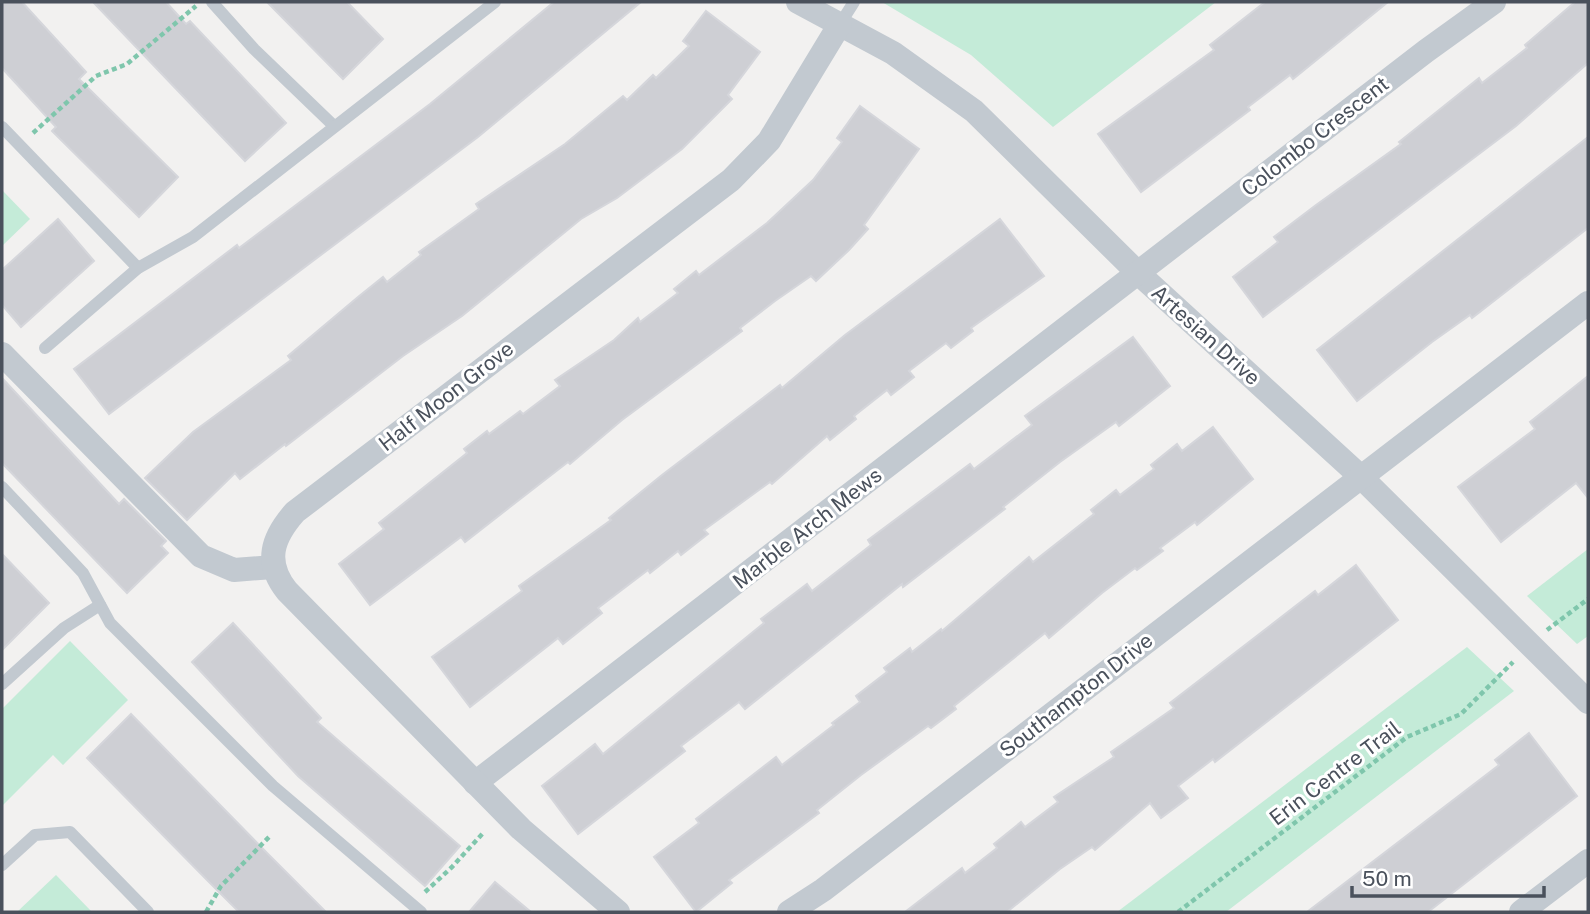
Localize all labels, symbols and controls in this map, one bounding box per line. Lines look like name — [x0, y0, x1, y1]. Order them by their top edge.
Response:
street label: Colombo Crescent — [1237, 71, 1393, 201]
street label: Artesian Drive — [1147, 280, 1265, 390]
street label: Half Moon Grove — [374, 336, 518, 456]
street label: Marble Arch Mews — [728, 462, 886, 594]
street label: Southampton Drive — [994, 627, 1158, 763]
street label: Erin Centre Trail — [1265, 716, 1405, 830]
scale bar — [1352, 855, 1544, 899]
text: 50 m — [1362, 866, 1412, 891]

